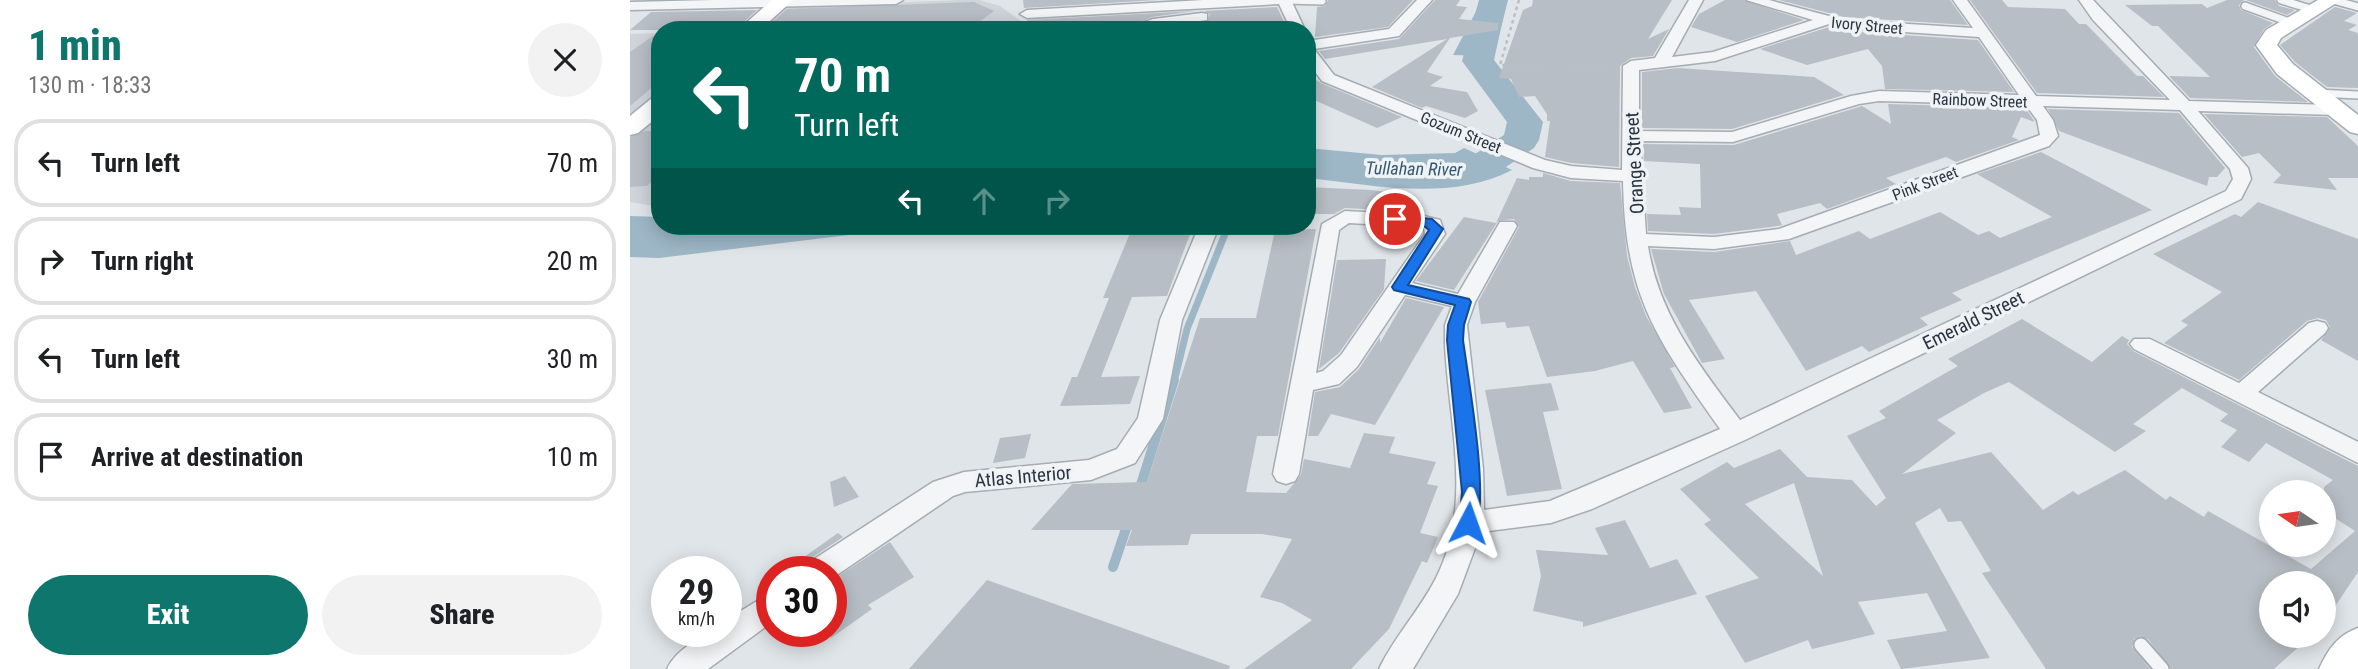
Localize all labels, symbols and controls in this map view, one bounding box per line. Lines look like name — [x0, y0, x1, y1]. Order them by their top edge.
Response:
street label: Ivory Street — [1830, 13, 1904, 38]
text: 1 min — [28, 21, 122, 70]
button: close — [528, 23, 602, 97]
text: 70 m — [794, 47, 891, 104]
icon: left — [679, 49, 770, 140]
text: 130 m · 18:33 — [28, 72, 152, 99]
street label: Rainbow Street — [1932, 89, 2028, 112]
text: Turn left — [794, 106, 899, 144]
street label: Gozum Street — [1418, 108, 1504, 157]
street label: Orange Street — [1620, 111, 1649, 215]
icon: left — [32, 144, 70, 182]
text: Turn left — [91, 148, 180, 178]
text: 70 m — [547, 148, 598, 178]
water label: Tullahan River — [1366, 157, 1463, 180]
street label: Pink Street — [1890, 162, 1961, 205]
icon: left — [892, 182, 930, 220]
icon: ahead — [965, 182, 1003, 220]
icon: right — [1038, 182, 1076, 220]
pin — [1365, 189, 1425, 249]
icon: arrive — [1376, 200, 1414, 238]
icon: right — [32, 242, 70, 280]
text: Turn right — [91, 246, 193, 276]
text: 20 m — [547, 246, 598, 276]
street label: Emerald Street — [1919, 286, 2028, 355]
icon: left — [32, 340, 70, 378]
text: Turn left — [91, 344, 180, 374]
text: 30 m — [547, 344, 598, 374]
icon: arrive — [32, 438, 70, 476]
text: Arrive at destination — [91, 442, 303, 472]
text: 10 m — [547, 442, 598, 472]
street label: Atlas Interior — [974, 461, 1072, 492]
north arrow — [2259, 480, 2336, 556]
map controls — [2259, 480, 2336, 648]
position arrow — [1431, 486, 1505, 560]
speed limit sign: 30 — [756, 556, 847, 647]
button: sound — [2259, 571, 2336, 648]
text: 29 — [679, 572, 714, 613]
button: Exit — [28, 575, 308, 655]
button: Share — [322, 575, 602, 655]
text: km/h — [678, 608, 715, 629]

